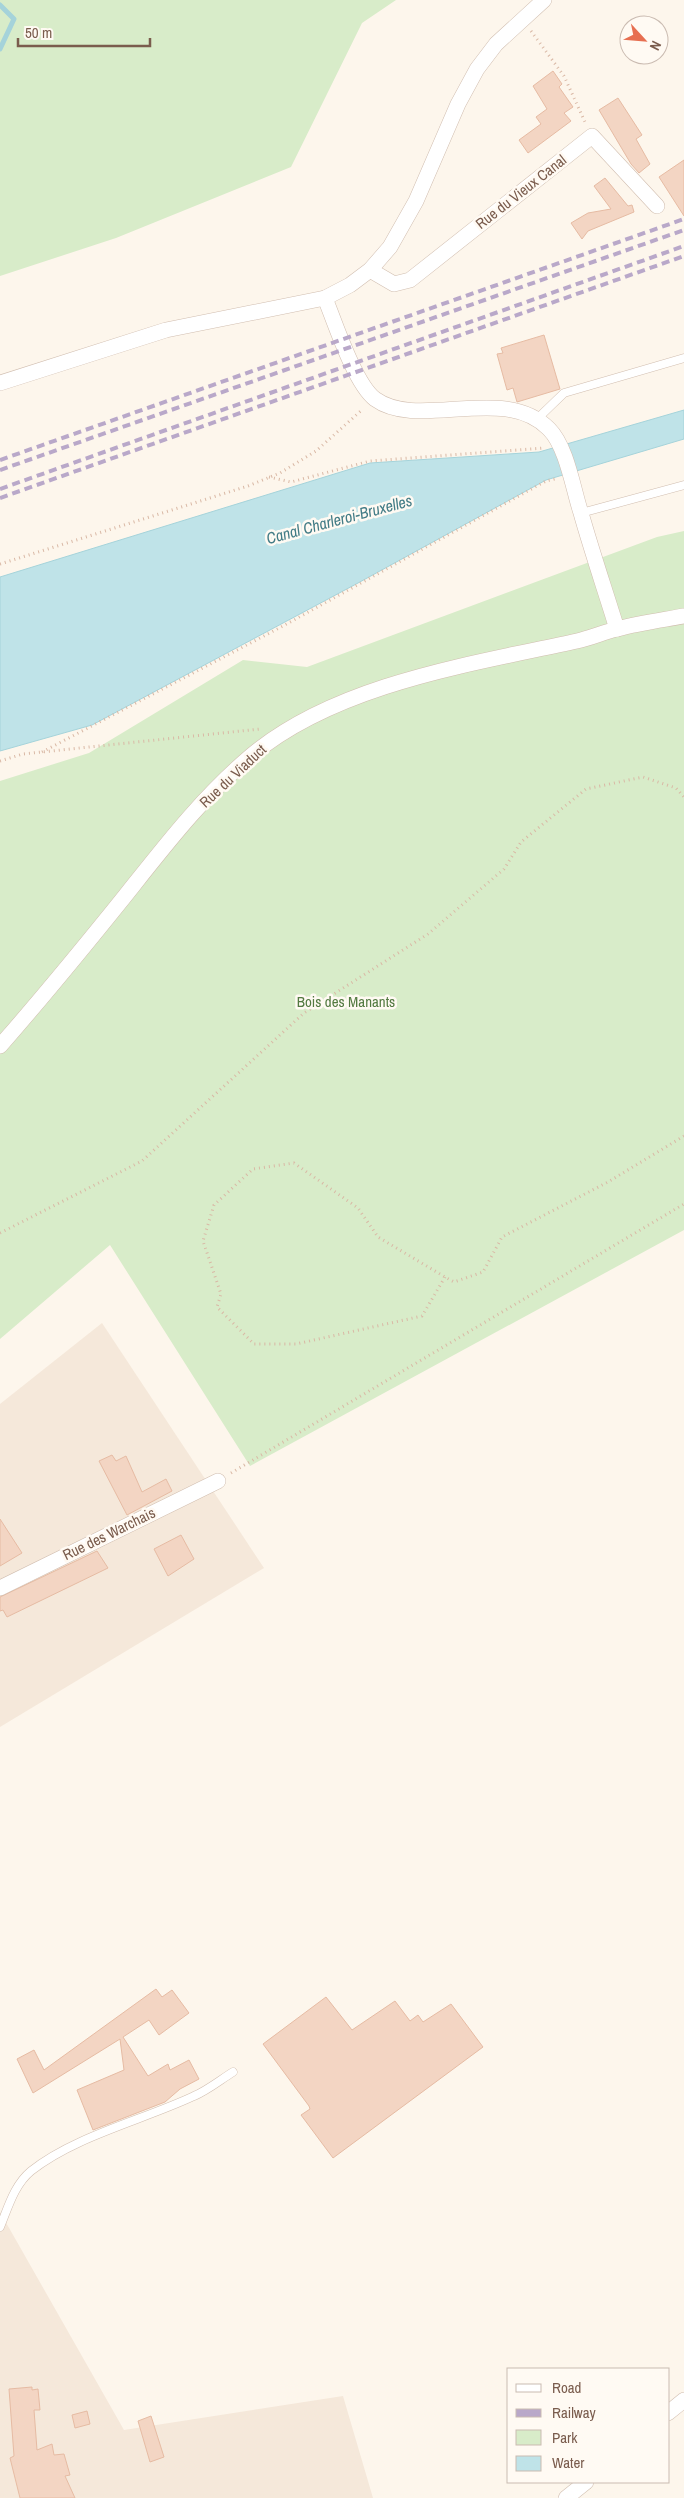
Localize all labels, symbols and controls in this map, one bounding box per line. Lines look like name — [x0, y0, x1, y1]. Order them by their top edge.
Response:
scale bar — [18, 15, 150, 47]
north arrow — [619, 15, 669, 65]
text: 50 m — [25, 22, 52, 43]
text: N — [646, 38, 666, 53]
street label: Rue du Vieux Canal — [471, 150, 570, 234]
water label: Canal Charleroi-Bruxelles — [264, 489, 415, 549]
street label: Rue du Viaduct — [195, 739, 271, 812]
park label: Bois des Manants — [297, 991, 395, 1012]
street label: Rue des Warchais — [59, 1502, 159, 1565]
legend — [507, 2368, 669, 2483]
text: Road — [552, 2377, 581, 2398]
text: Railway — [552, 2402, 597, 2423]
text: Park — [552, 2427, 578, 2448]
text: Water — [552, 2452, 584, 2473]

